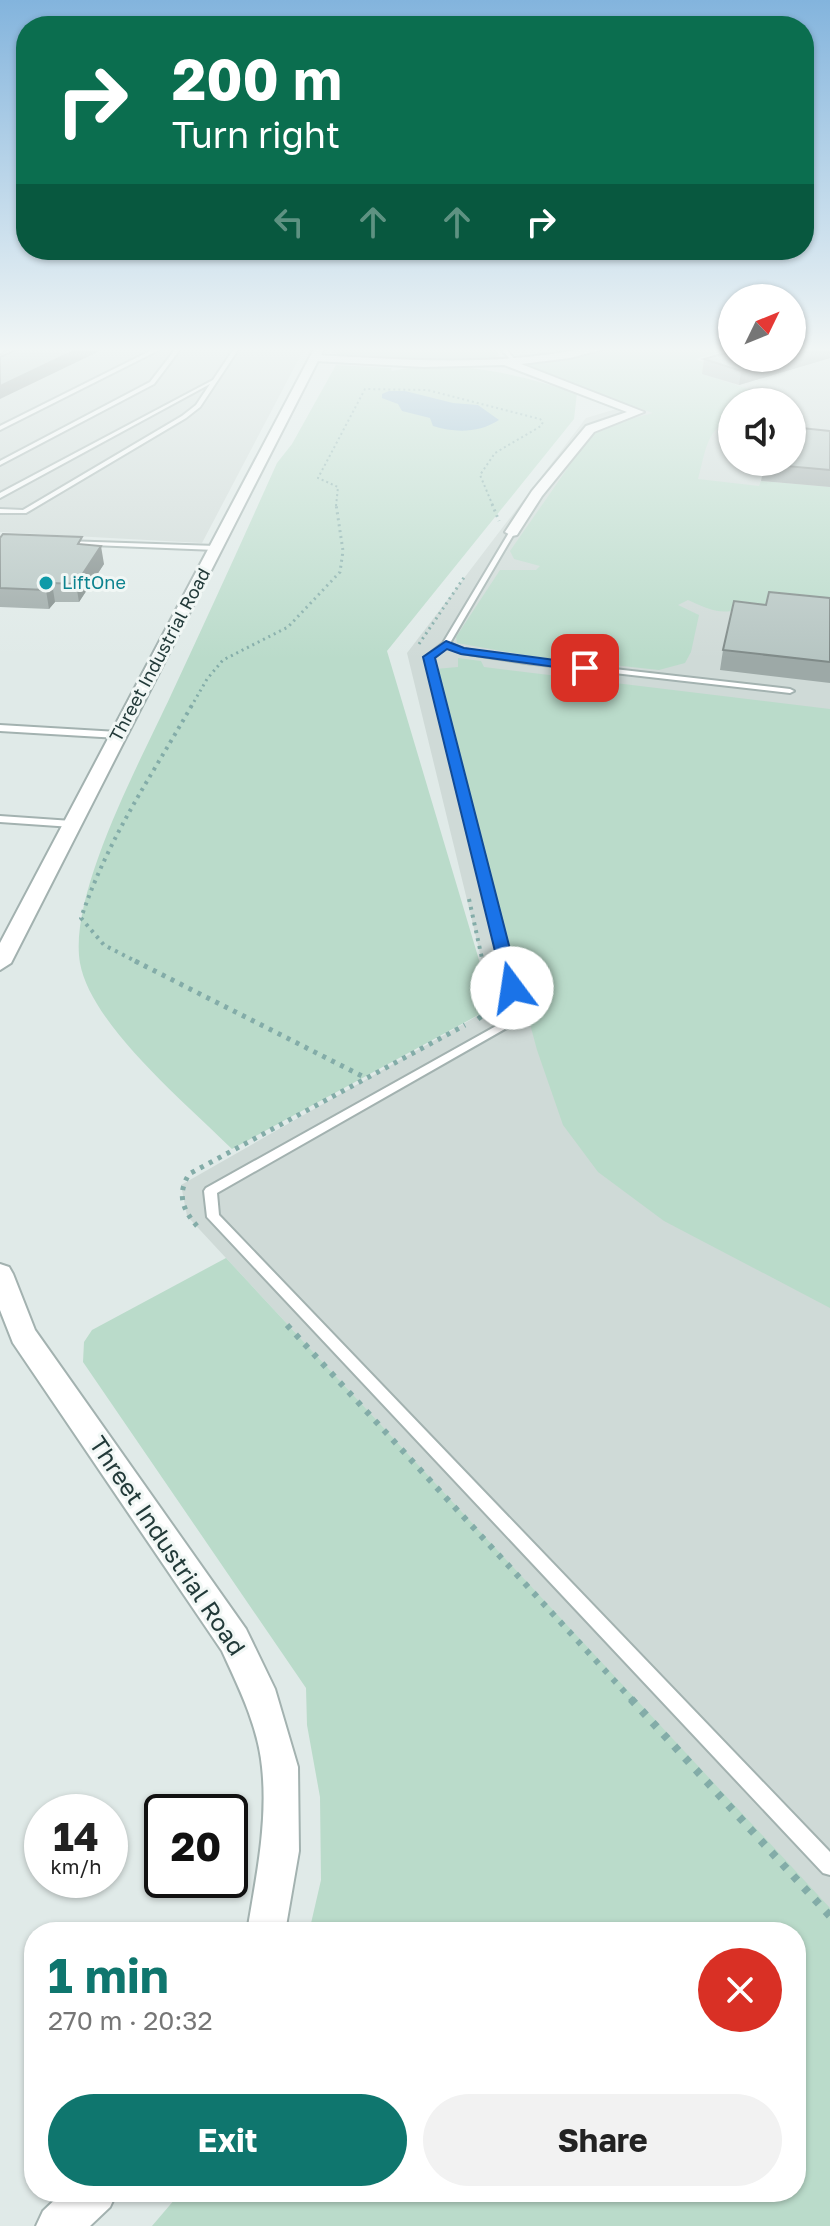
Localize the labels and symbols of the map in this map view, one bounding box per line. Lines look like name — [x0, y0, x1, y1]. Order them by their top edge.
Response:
north arrow — [718, 284, 806, 372]
street label: Threet Industrial Road — [104, 564, 214, 745]
place label: LiftOne — [62, 571, 126, 593]
marker: LiftOne — [37, 574, 55, 592]
pin — [551, 634, 619, 702]
position arrow — [470, 946, 554, 1030]
street label: Threet Industrial Road — [84, 1430, 252, 1660]
speed limit sign: 20 — [144, 1794, 248, 1898]

